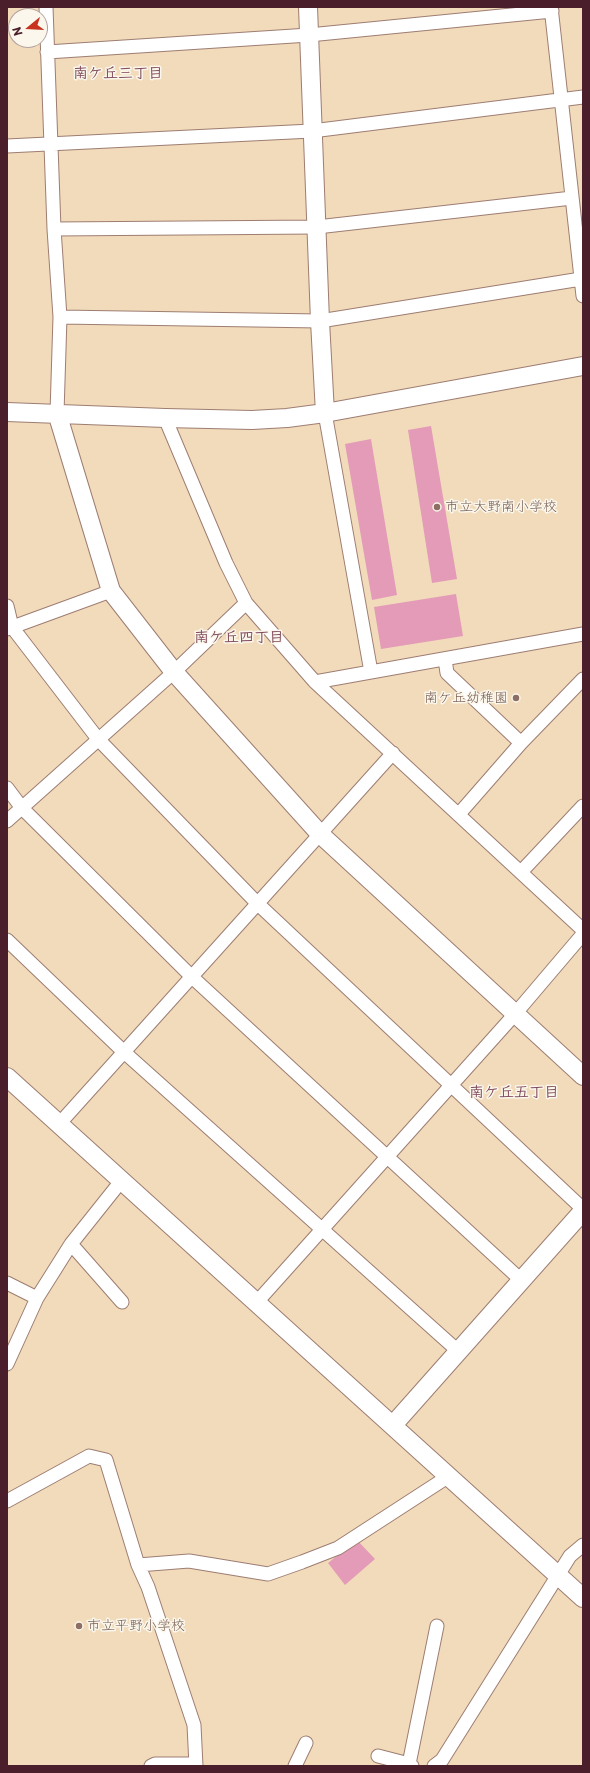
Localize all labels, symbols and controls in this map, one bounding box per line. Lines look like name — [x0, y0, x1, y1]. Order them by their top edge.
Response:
north arrow — [8, 8, 48, 48]
text: N — [8, 25, 26, 38]
district label: 南ケ丘三丁目 — [73, 65, 163, 83]
place label: 市立大野南小学校 — [445, 499, 557, 515]
marker: 市立大野南小学校 — [432, 502, 442, 512]
district label: 南ケ丘四丁目 — [194, 629, 284, 647]
place label: 南ケ丘幼稚園 — [424, 690, 508, 706]
marker: 南ケ丘幼稚園 — [511, 693, 521, 703]
district label: 南ケ丘五丁目 — [469, 1084, 559, 1102]
place label: 市立平野小学校 — [87, 1618, 185, 1634]
marker: 市立平野小学校 — [74, 1621, 84, 1631]

